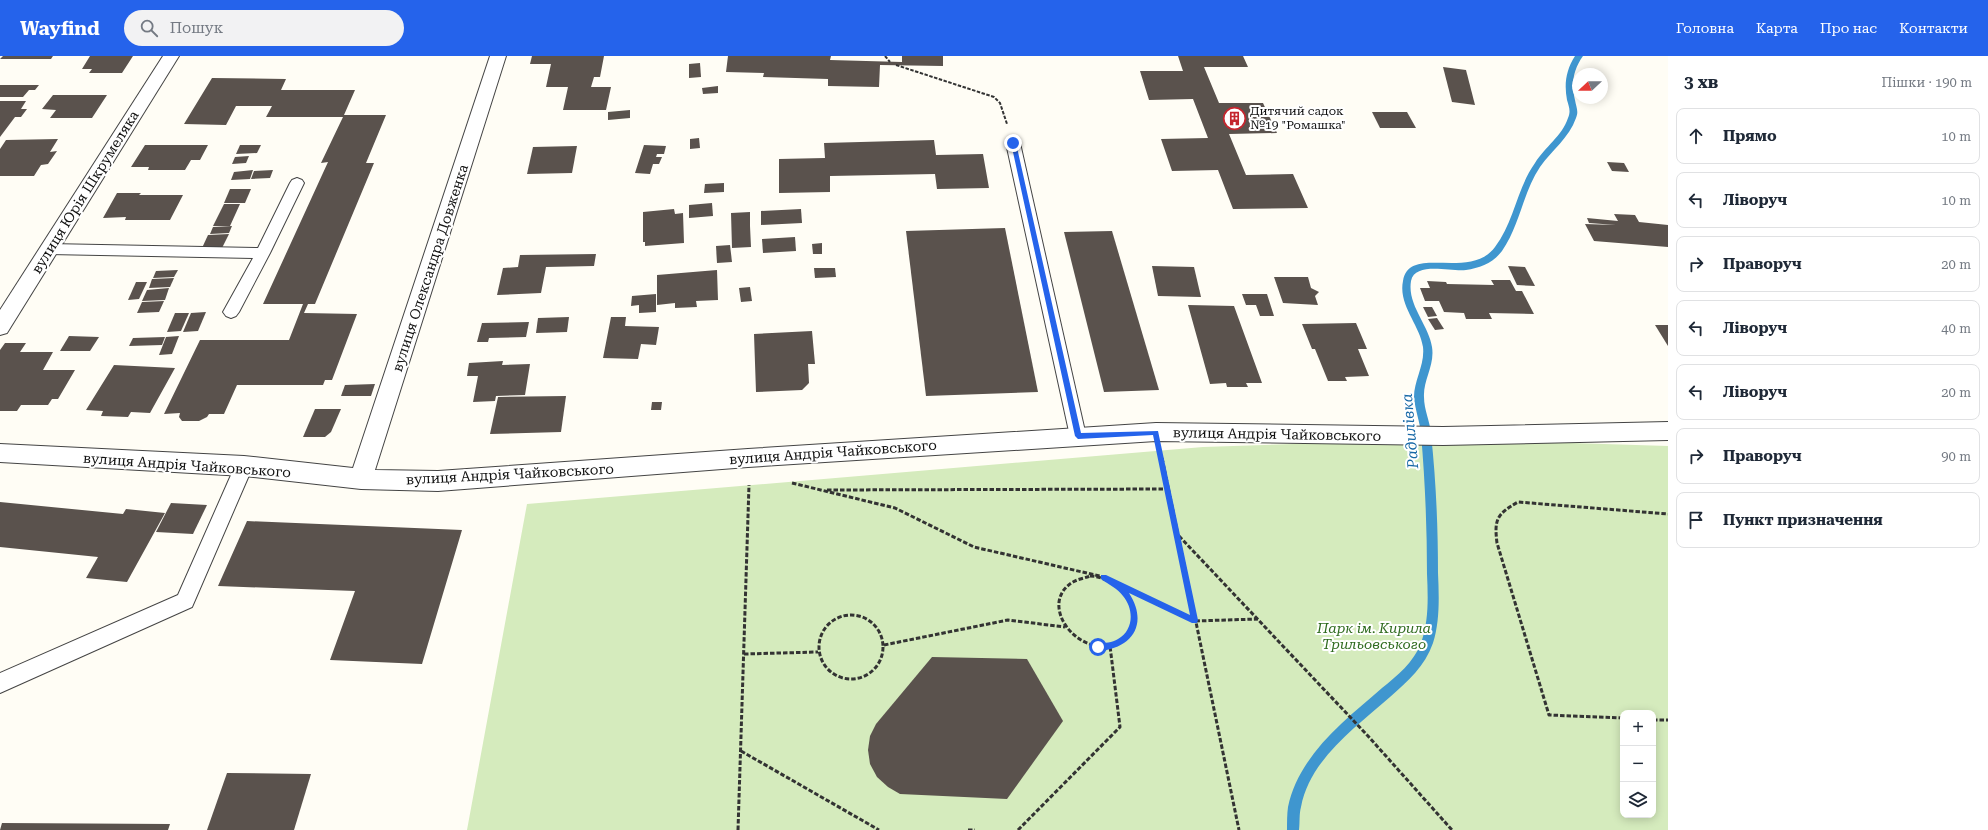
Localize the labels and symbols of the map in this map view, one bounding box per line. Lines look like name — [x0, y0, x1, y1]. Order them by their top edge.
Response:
north arrow — [1572, 68, 1608, 104]
place label: Дитячий садок №19 "Ромашка" — [1250, 104, 1345, 132]
building icon: Дитячий садок №19 "Ромашка" — [1222, 105, 1248, 131]
street label: вулиця Юрія Шкрумеляка — [28, 107, 142, 276]
route end — [1004, 134, 1022, 152]
street label: вулиця Олександра Довженка — [389, 162, 471, 374]
water label: Радилівка — [1398, 393, 1422, 470]
street label: вулиця Андрія Чайковського — [1173, 424, 1381, 444]
street label: вулиця Андрія Чайковського — [729, 437, 937, 467]
street label: вулиця Андрія Чайковського — [83, 450, 291, 480]
street label: вулиця Андрія Чайковського — [406, 461, 614, 487]
park label: Парк ім. Кирила Трильовського — [1316, 620, 1431, 652]
route start — [1089, 638, 1107, 656]

